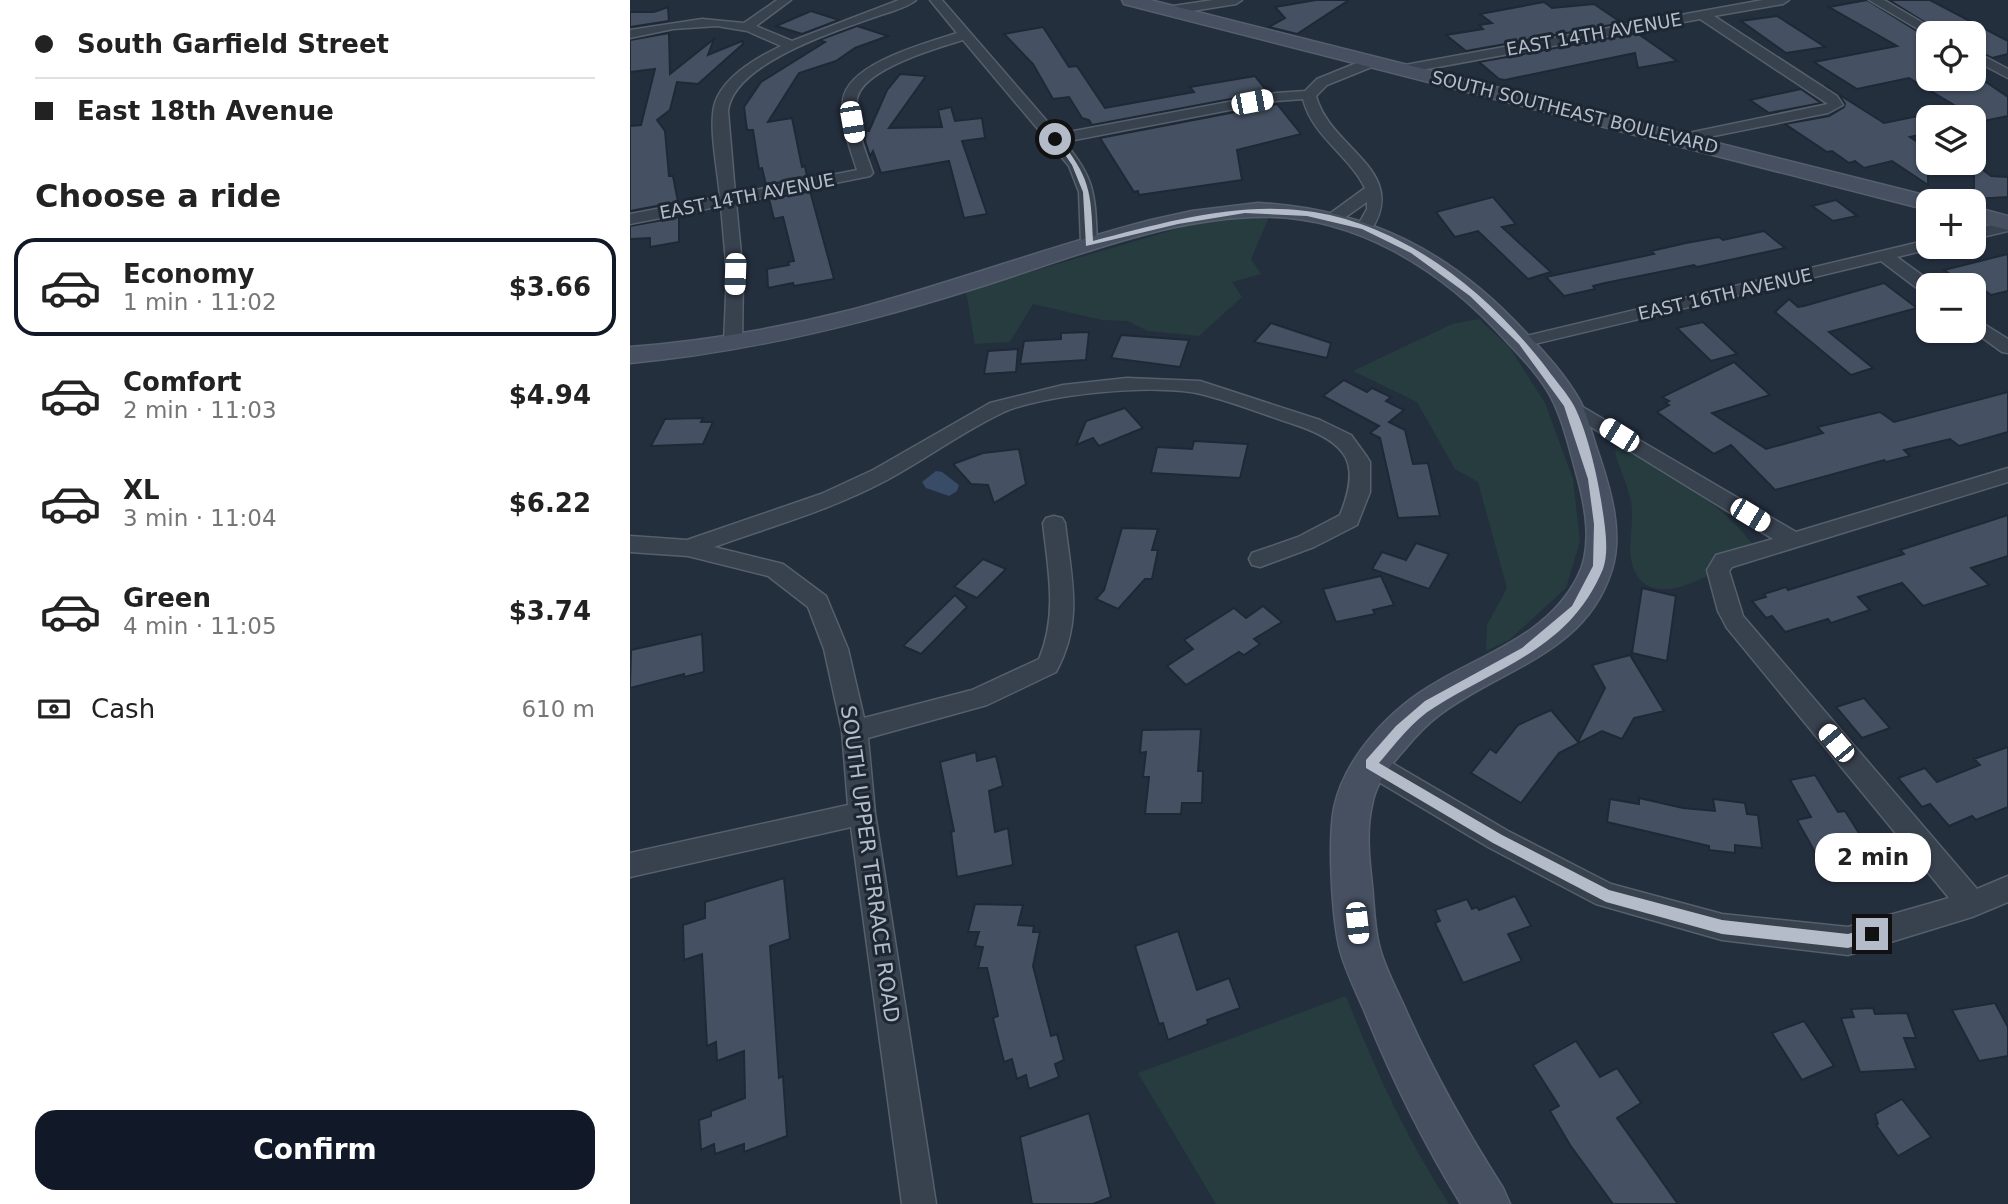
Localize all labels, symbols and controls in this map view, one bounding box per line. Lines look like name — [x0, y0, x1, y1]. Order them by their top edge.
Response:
street label: EAST 14TH AVENUE — [1505, 8, 1683, 60]
map controls — [1916, 21, 1986, 343]
button: locate — [1916, 21, 1986, 91]
text: South Garfield Street — [77, 29, 389, 59]
street label: SOUTH SOUTHEAST BOULEVARD — [1429, 66, 1721, 158]
car — [1230, 88, 1275, 116]
text: East 18th Avenue — [77, 96, 334, 126]
car — [839, 99, 866, 145]
button: layers — [1916, 105, 1986, 175]
route start — [1039, 123, 1071, 155]
street label: EAST 14TH AVENUE — [658, 169, 836, 223]
text: Choose a ride — [35, 177, 281, 215]
button: + — [1916, 189, 1986, 259]
car — [724, 253, 747, 295]
icon: car — [39, 256, 102, 319]
text: Economy — [123, 259, 254, 289]
street label: EAST 16TH AVENUE — [1636, 264, 1814, 324]
text: $3.66 — [509, 272, 591, 302]
button: − — [1916, 273, 1986, 343]
text: 1 min · 11:02 — [123, 289, 277, 315]
icon: car — [39, 364, 102, 427]
text: Comfort — [123, 367, 241, 397]
text: $4.94 — [509, 380, 591, 410]
text: 2 min · 11:03 — [123, 397, 277, 423]
car — [1596, 415, 1643, 455]
icon: car — [39, 472, 102, 535]
text: XL — [123, 475, 160, 505]
text: $6.22 — [509, 488, 591, 518]
car — [1727, 495, 1774, 535]
text: 3 min · 11:04 — [123, 505, 277, 531]
icon: car — [39, 580, 102, 643]
text: Green — [123, 583, 211, 613]
text: $3.74 — [509, 596, 591, 626]
text: 4 min · 11:05 — [123, 613, 277, 639]
icon: cash — [35, 690, 73, 728]
text: Cash — [91, 694, 155, 724]
text: 610 m — [521, 696, 595, 722]
street label: SOUTH UPPER TERRACE ROAD — [836, 704, 904, 1024]
car — [1815, 720, 1858, 766]
callout: 2 min — [1814, 832, 1930, 881]
text: 2 min — [1837, 844, 1909, 870]
car — [1345, 901, 1370, 945]
route end — [1856, 918, 1888, 950]
button: Confirm — [35, 1110, 595, 1190]

